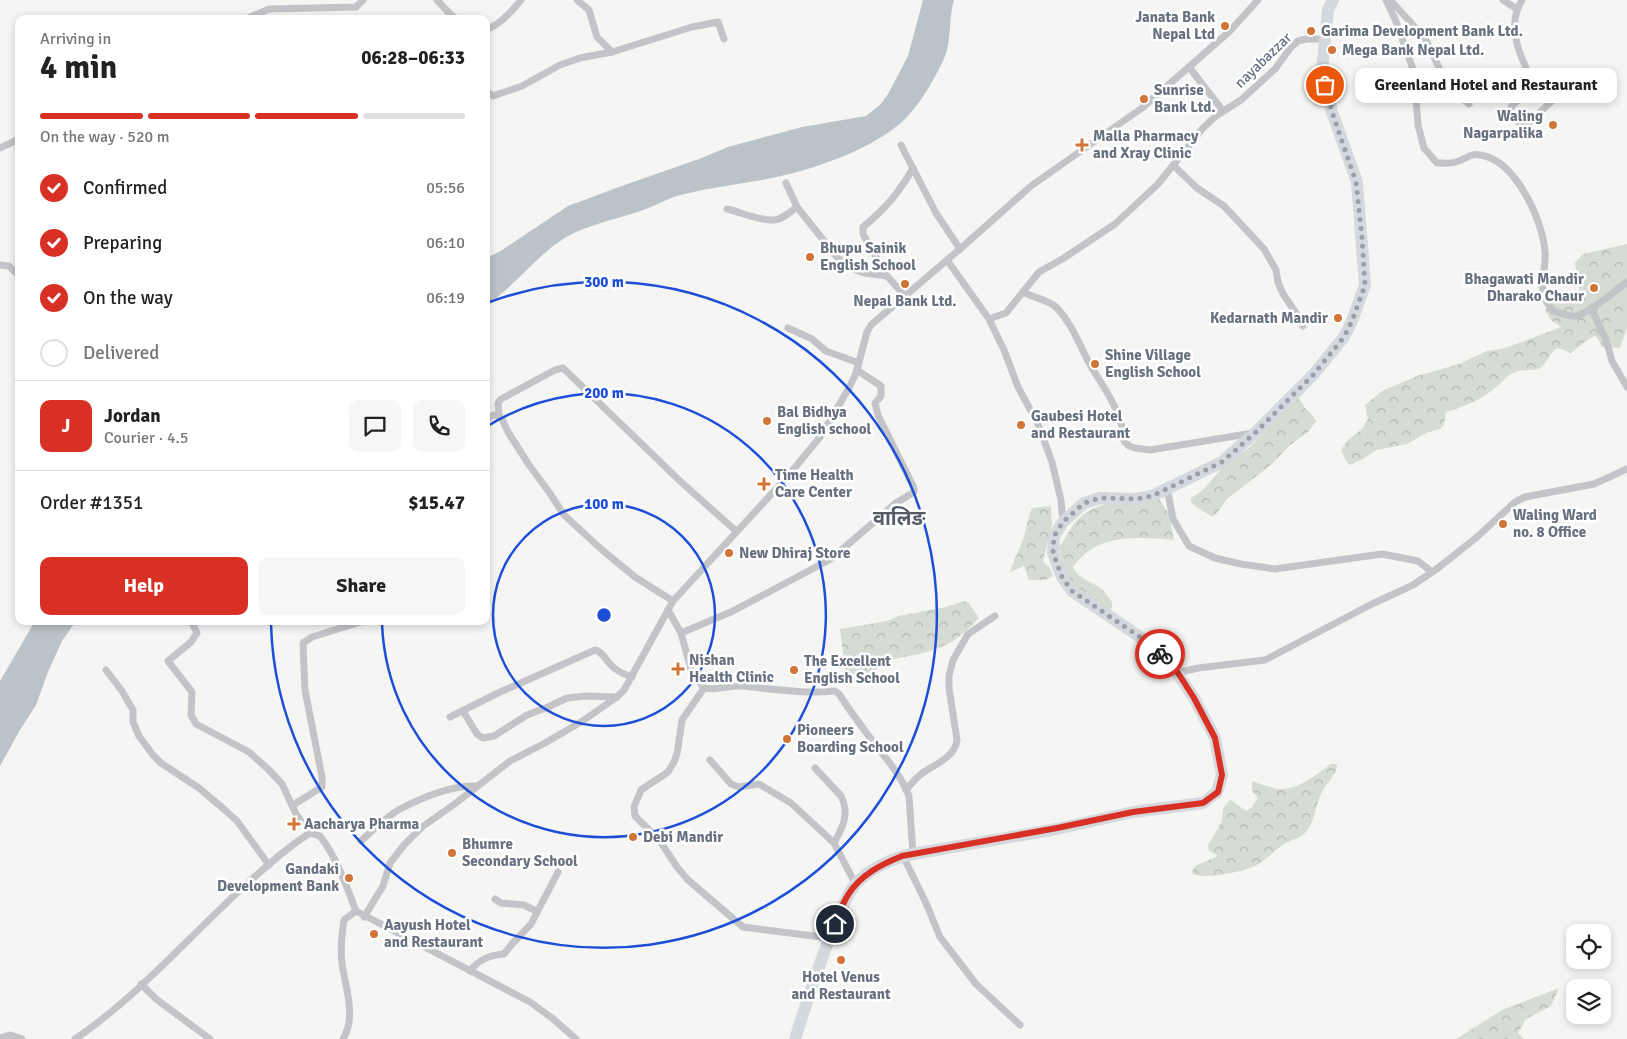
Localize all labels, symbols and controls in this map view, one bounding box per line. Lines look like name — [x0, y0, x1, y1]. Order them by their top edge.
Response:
place label: Janata Bank Nepal Ltd — [1135, 8, 1215, 43]
marker: Janata Bank Nepal Ltd — [1219, 20, 1231, 32]
place label: Garima Development Bank Ltd. — [1321, 22, 1523, 40]
marker: Garima Development Bank Ltd. — [1305, 25, 1317, 37]
street label: nayabazzar — [1231, 28, 1296, 92]
text: Arriving in — [40, 29, 111, 49]
place label: Mega Bank Nepal Ltd. — [1342, 41, 1484, 59]
marker: Mega Bank Nepal Ltd. — [1326, 44, 1338, 56]
text: 06:28–06:33 — [361, 46, 465, 70]
text: 4 min — [40, 48, 117, 87]
pin — [1304, 64, 1346, 106]
callout: Greenland Hotel and Restaurant — [1355, 68, 1618, 102]
icon: bag — [1311, 71, 1339, 99]
text: Greenland Hotel and Restaurant — [1375, 75, 1597, 95]
place label: Sunrise Bank Ltd. — [1154, 81, 1216, 116]
marker: Sunrise Bank Ltd. — [1138, 93, 1150, 105]
place label: Waling Nagarpalika — [1463, 107, 1543, 142]
marker: Waling Nagarpalika — [1547, 119, 1559, 131]
text: On the way · 520 m — [40, 127, 170, 147]
place label: Malla Pharmacy and Xray Clinic — [1093, 127, 1199, 162]
marker: Malla Pharmacy and Xray Clinic — [1075, 138, 1089, 152]
icon: check — [40, 174, 68, 202]
text: Confirmed — [83, 176, 167, 200]
text: 05:56 — [426, 178, 465, 198]
icon: check — [40, 229, 68, 257]
text: Preparing — [83, 231, 162, 255]
text: 06:10 — [426, 233, 465, 253]
place label: Bhupu Sainik English School — [820, 239, 916, 274]
marker: Bhupu Sainik English School — [804, 251, 816, 263]
place label: Bhagawati Mandir Dharako Chaur — [1464, 270, 1584, 305]
text: 300 m — [584, 273, 624, 291]
marker: Nepal Bank Ltd. — [899, 278, 911, 290]
marker: Bhagawati Mandir Dharako Chaur — [1588, 282, 1600, 294]
icon: check — [40, 284, 68, 312]
text: On the way — [83, 286, 173, 310]
text: 06:19 — [426, 288, 465, 308]
place label: Nepal Bank Ltd. — [853, 292, 957, 310]
place label: Kedarnath Mandir — [1210, 309, 1328, 327]
marker: Kedarnath Mandir — [1332, 312, 1344, 324]
text: Delivered — [83, 341, 159, 365]
place label: Shine Village English School — [1105, 346, 1201, 381]
marker: Shine Village English School — [1089, 358, 1101, 370]
text: 200 m — [584, 384, 624, 402]
button: chat — [349, 400, 401, 452]
button: phone — [413, 400, 465, 452]
place label: Bal Bidhya English school — [777, 403, 871, 438]
text: Jordan — [104, 404, 161, 428]
place label: Gaubesi Hotel and Restaurant — [1031, 407, 1131, 442]
text: J — [62, 414, 70, 438]
marker: Bal Bidhya English school — [761, 415, 773, 427]
marker: Gaubesi Hotel and Restaurant — [1015, 419, 1027, 431]
text: Courier · 4.5 — [104, 428, 188, 448]
place label: Time Health Care Center — [775, 466, 854, 501]
marker: Time Health Care Center — [757, 477, 771, 491]
text: Order #1351 — [40, 491, 143, 515]
text: $15.47 — [408, 491, 465, 515]
text: 100 m — [584, 495, 624, 513]
district label: वालिङ — [873, 506, 926, 531]
place label: Waling Ward no. 8 Office — [1513, 506, 1597, 541]
marker: Waling Ward no. 8 Office — [1497, 518, 1509, 530]
place label: New Dhiraj Store — [739, 544, 850, 562]
marker: New Dhiraj Store — [723, 547, 735, 559]
button: Help — [40, 557, 248, 615]
button: Share — [258, 557, 465, 615]
centre of rings — [595, 606, 613, 624]
courier — [1135, 629, 1185, 679]
icon: bike — [1146, 640, 1174, 668]
place label: Nishan Health Clinic — [689, 651, 774, 686]
place label: The Excellent English School — [804, 652, 900, 687]
marker: Nishan Health Clinic — [671, 662, 685, 676]
marker: The Excellent English School — [788, 664, 800, 676]
place label: Pioneers Boarding School — [797, 721, 904, 756]
marker: Pioneers Boarding School — [781, 733, 793, 745]
place label: Aacharya Pharma — [304, 815, 420, 833]
marker: Aacharya Pharma — [288, 818, 300, 830]
place label: Debi Mandir — [643, 828, 723, 846]
marker: Debi Mandir — [627, 831, 639, 843]
place label: Bhumre Secondary School — [462, 835, 578, 870]
marker: Bhumre Secondary School — [446, 847, 458, 859]
place label: Gandaki Development Bank — [217, 860, 339, 895]
marker: Gandaki Development Bank — [343, 872, 355, 884]
pin — [814, 903, 856, 945]
icon: home — [821, 910, 849, 938]
place label: Aayush Hotel and Restaurant — [384, 916, 484, 951]
map controls — [1566, 924, 1611, 1024]
button: locate — [1566, 924, 1611, 969]
marker: Aayush Hotel and Restaurant — [368, 928, 380, 940]
marker: Hotel Venus and Restaurant — [835, 954, 847, 966]
place label: Hotel Venus and Restaurant — [791, 968, 891, 1003]
button: layers — [1566, 979, 1611, 1024]

